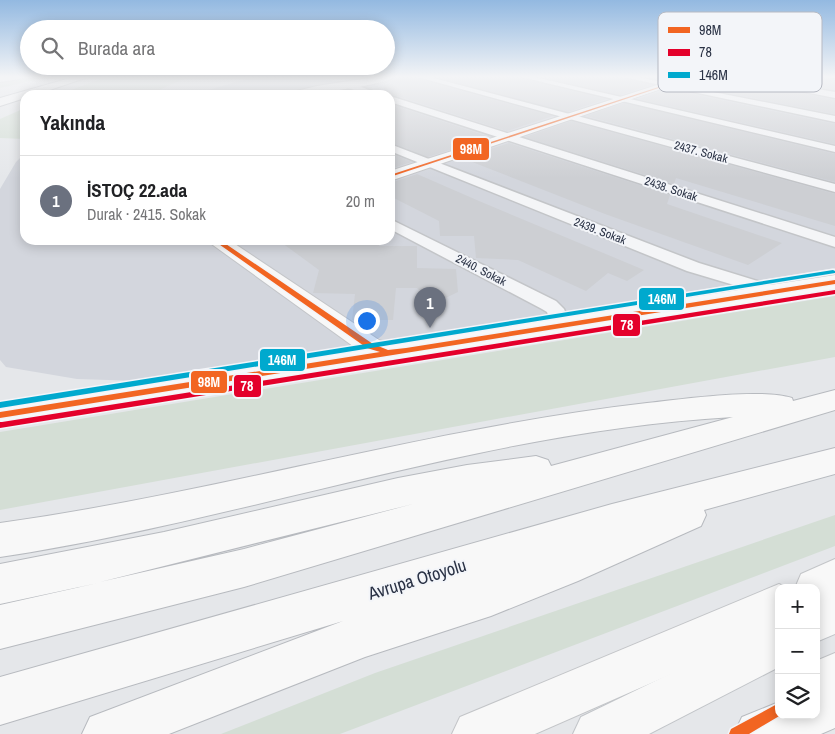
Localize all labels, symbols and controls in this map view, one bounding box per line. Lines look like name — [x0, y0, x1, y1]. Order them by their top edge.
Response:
legend — [658, 12, 822, 92]
search box — [20, 20, 395, 75]
text: 98M — [699, 21, 721, 39]
icon: search — [38, 34, 66, 62]
text: Burada ara — [78, 35, 155, 61]
text: 78 — [699, 43, 712, 61]
text: 146M — [699, 66, 728, 84]
text: Yakında — [40, 108, 105, 137]
line badge: 98M — [452, 137, 490, 161]
street label: 2437. Sokak — [673, 137, 730, 167]
text: 98M — [460, 140, 482, 158]
street label: 2438. Sokak — [643, 173, 700, 205]
text: İSTOÇ 22.ada — [87, 177, 187, 203]
text: 1 — [52, 190, 60, 212]
text: 20 m — [346, 190, 375, 212]
text: Durak · 2415. Sokak — [87, 203, 206, 225]
street label: 2439. Sokak — [572, 214, 628, 248]
street label: 2440. Sokak — [453, 250, 509, 290]
pin: 1 — [414, 287, 446, 328]
line badge: 146M — [638, 287, 685, 311]
text: 146M — [648, 290, 676, 308]
your location — [354, 308, 380, 334]
line badge: 78 — [612, 313, 641, 337]
text: 78 — [621, 316, 633, 334]
line badge: 146M — [259, 348, 306, 372]
text: 146M — [268, 351, 296, 369]
line badge: 98M — [190, 370, 228, 394]
text: 98M — [198, 373, 220, 391]
line badge: 78 — [233, 374, 262, 398]
text: 78 — [241, 377, 253, 395]
street label: Avrupa Otoyolu — [364, 552, 469, 606]
map controls — [775, 584, 820, 719]
button: + — [775, 584, 820, 629]
button: − — [775, 629, 820, 674]
button: layers — [775, 674, 820, 719]

